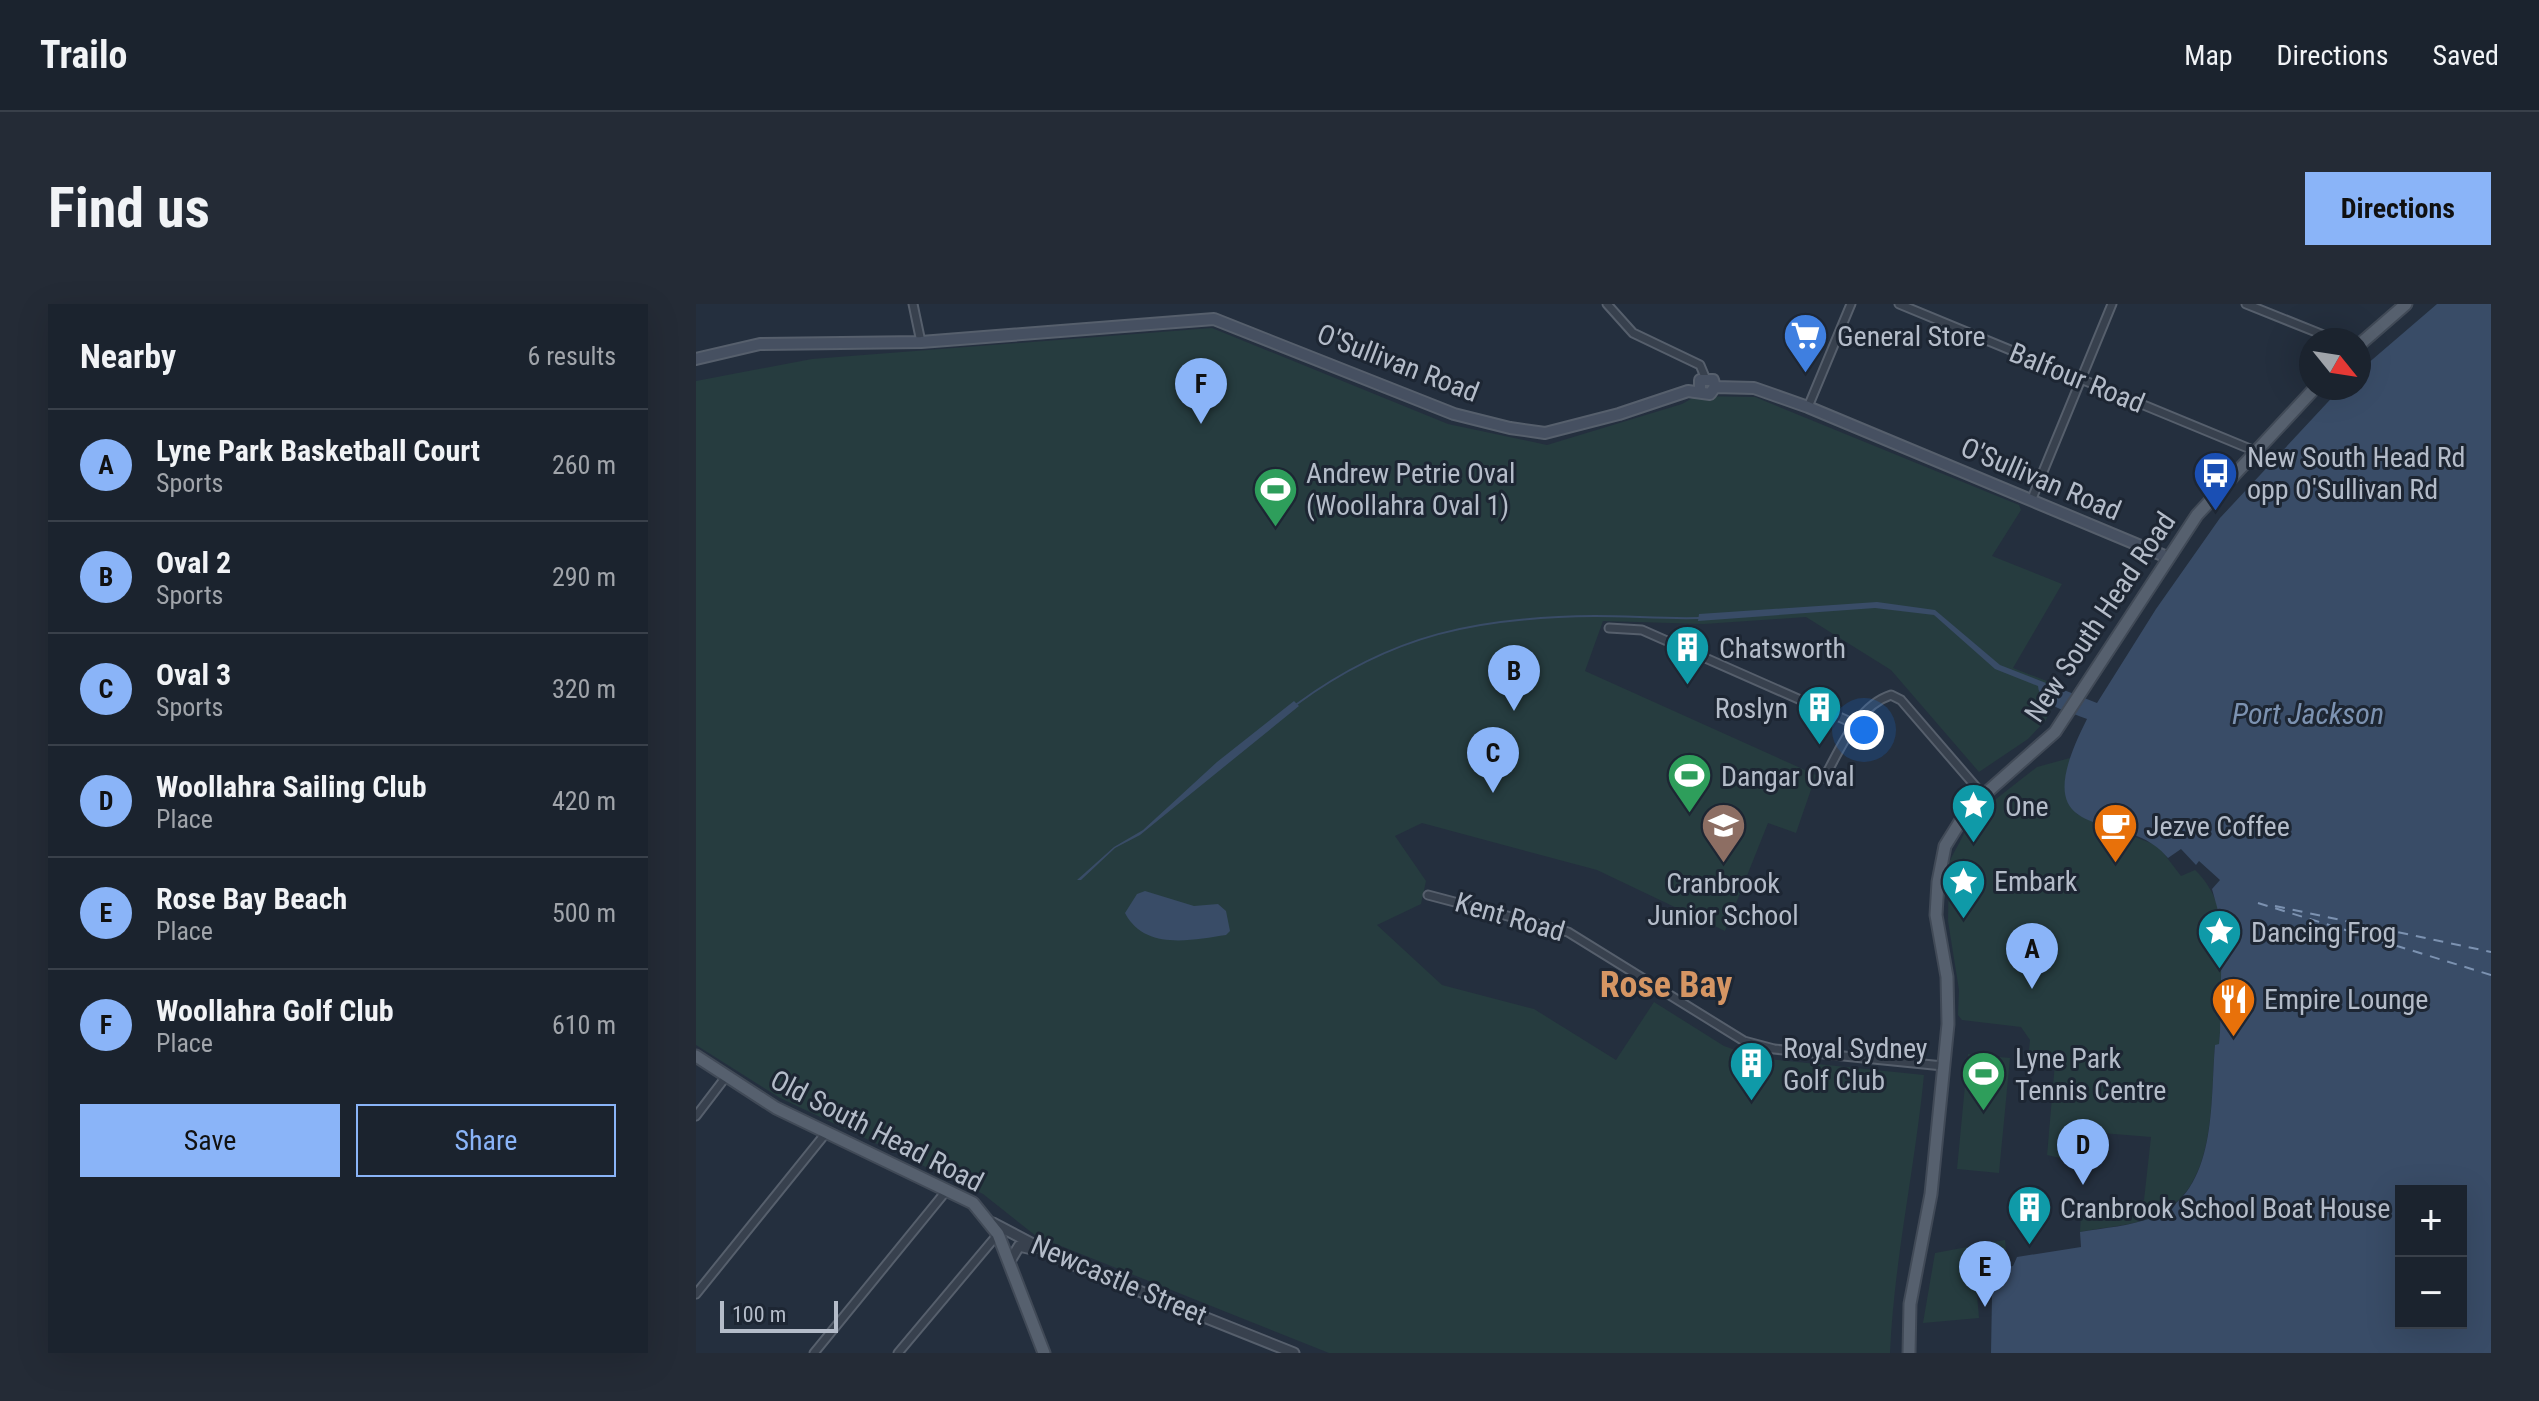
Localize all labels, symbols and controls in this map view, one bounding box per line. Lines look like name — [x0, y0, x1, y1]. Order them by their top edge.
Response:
text: Trailo — [40, 33, 127, 77]
text: Map — [2184, 39, 2233, 72]
text: Directions — [2277, 39, 2388, 72]
text: Saved — [2432, 39, 2499, 72]
button: Directions — [2305, 172, 2491, 245]
text: Find us — [48, 175, 210, 241]
supermarket icon: General Store — [1782, 312, 1830, 375]
street label: O'Sullivan Road — [1313, 317, 1483, 409]
place label: General Store — [1837, 320, 1986, 353]
north arrow — [2299, 328, 2371, 400]
text: Nearby — [80, 336, 176, 376]
street label: Balfour Road — [2005, 336, 2149, 420]
text: 6 results — [527, 341, 616, 371]
pin: F — [1175, 358, 1227, 424]
street label: O'Sullivan Road — [1956, 431, 2126, 527]
text: Lyne Park Basketball Court — [156, 433, 480, 468]
place label: New South Head Rd opp O'Sullivan Rd — [2247, 441, 2465, 506]
bus stop icon: New South Head Rd opp O'Sullivan Rd — [2192, 449, 2240, 512]
text: A — [98, 450, 114, 480]
text: 260 m — [552, 450, 616, 480]
place label: Andrew Petrie Oval (Woollahra Oval 1) — [1306, 457, 1515, 522]
sports icon: Andrew Petrie Oval (Woollahra Oval 1) — [1251, 465, 1299, 528]
text: Sports — [156, 468, 223, 498]
street label: New South Head Road — [2018, 506, 2182, 728]
text: Oval 2 — [156, 545, 231, 580]
text: B — [99, 562, 113, 592]
text: 290 m — [552, 562, 616, 592]
text: Sports — [156, 580, 223, 610]
building icon: Chatsworth — [1664, 624, 1712, 687]
place label: Chatsworth — [1719, 632, 1846, 665]
pin: B — [1488, 645, 1540, 711]
text: Oval 3 — [156, 657, 231, 692]
text: C — [99, 674, 113, 704]
text: 320 m — [552, 674, 616, 704]
building icon: Roslyn — [1795, 684, 1843, 747]
text: Sports — [156, 692, 223, 722]
place label: Roslyn — [1715, 692, 1788, 725]
water label: Port Jackson — [2232, 696, 2384, 731]
your location — [1844, 710, 1884, 750]
pin: C — [1467, 727, 1519, 793]
sports icon: Dangar Oval — [1666, 752, 1714, 815]
place label: Dangar Oval — [1721, 760, 1855, 793]
text: Woollahra Sailing Club — [156, 769, 426, 804]
place icon: One — [1950, 782, 1998, 845]
text: D — [99, 786, 113, 816]
text: 420 m — [552, 786, 616, 816]
place label: One — [2005, 790, 2049, 823]
school or university icon: Cranbrook Junior School — [1699, 802, 1747, 865]
cafe icon: Jezve Coffee — [2091, 802, 2139, 865]
text: Place — [156, 804, 213, 834]
place label: Jezve Coffee — [2146, 810, 2290, 843]
place icon: Embark — [1939, 857, 1987, 920]
place label: Embark — [1994, 865, 2078, 898]
place label: Cranbrook Junior School — [1647, 867, 1799, 932]
text: Rose Bay Beach — [156, 881, 347, 916]
street label: Kent Road — [1451, 886, 1569, 948]
text: E — [100, 898, 112, 928]
text: 500 m — [552, 898, 616, 928]
place icon: Dancing Frog — [2196, 908, 2244, 971]
text: Place — [156, 916, 213, 946]
place label: Dancing Frog — [2251, 916, 2396, 949]
pin: A — [2006, 923, 2058, 989]
district label: Rose Bay — [1600, 964, 1732, 1006]
restaurant icon: Empire Lounge — [2209, 975, 2257, 1038]
place label: Empire Lounge — [2264, 983, 2428, 1016]
text: Woollahra Golf Club — [156, 993, 394, 1028]
text: F — [100, 1010, 112, 1040]
text: 610 m — [552, 1010, 616, 1040]
text: Place — [156, 1028, 213, 1058]
place label: Royal Sydney Golf Club — [1783, 1032, 1928, 1097]
building icon: Royal Sydney Golf Club — [1728, 1040, 1776, 1103]
place label: Lyne Park Tennis Centre — [2015, 1042, 2166, 1107]
sports icon: Lyne Park Tennis Centre — [1960, 1050, 2008, 1113]
street label: Old South Head Road — [765, 1063, 989, 1199]
button: Save — [80, 1104, 340, 1177]
button: Share — [356, 1104, 616, 1177]
pin: D — [2057, 1119, 2109, 1185]
building icon: Cranbrook School Boat House — [2005, 1184, 2053, 1247]
map controls — [2395, 1185, 2467, 1329]
button: + — [2395, 1185, 2467, 1257]
place label: Cranbrook School Boat House — [2060, 1192, 2390, 1225]
street label: Newcastle Street — [1026, 1228, 1212, 1332]
pin: E — [1959, 1241, 2011, 1307]
button: − — [2395, 1257, 2467, 1329]
scale bar — [720, 1297, 838, 1333]
text: 100 m — [732, 1302, 786, 1327]

